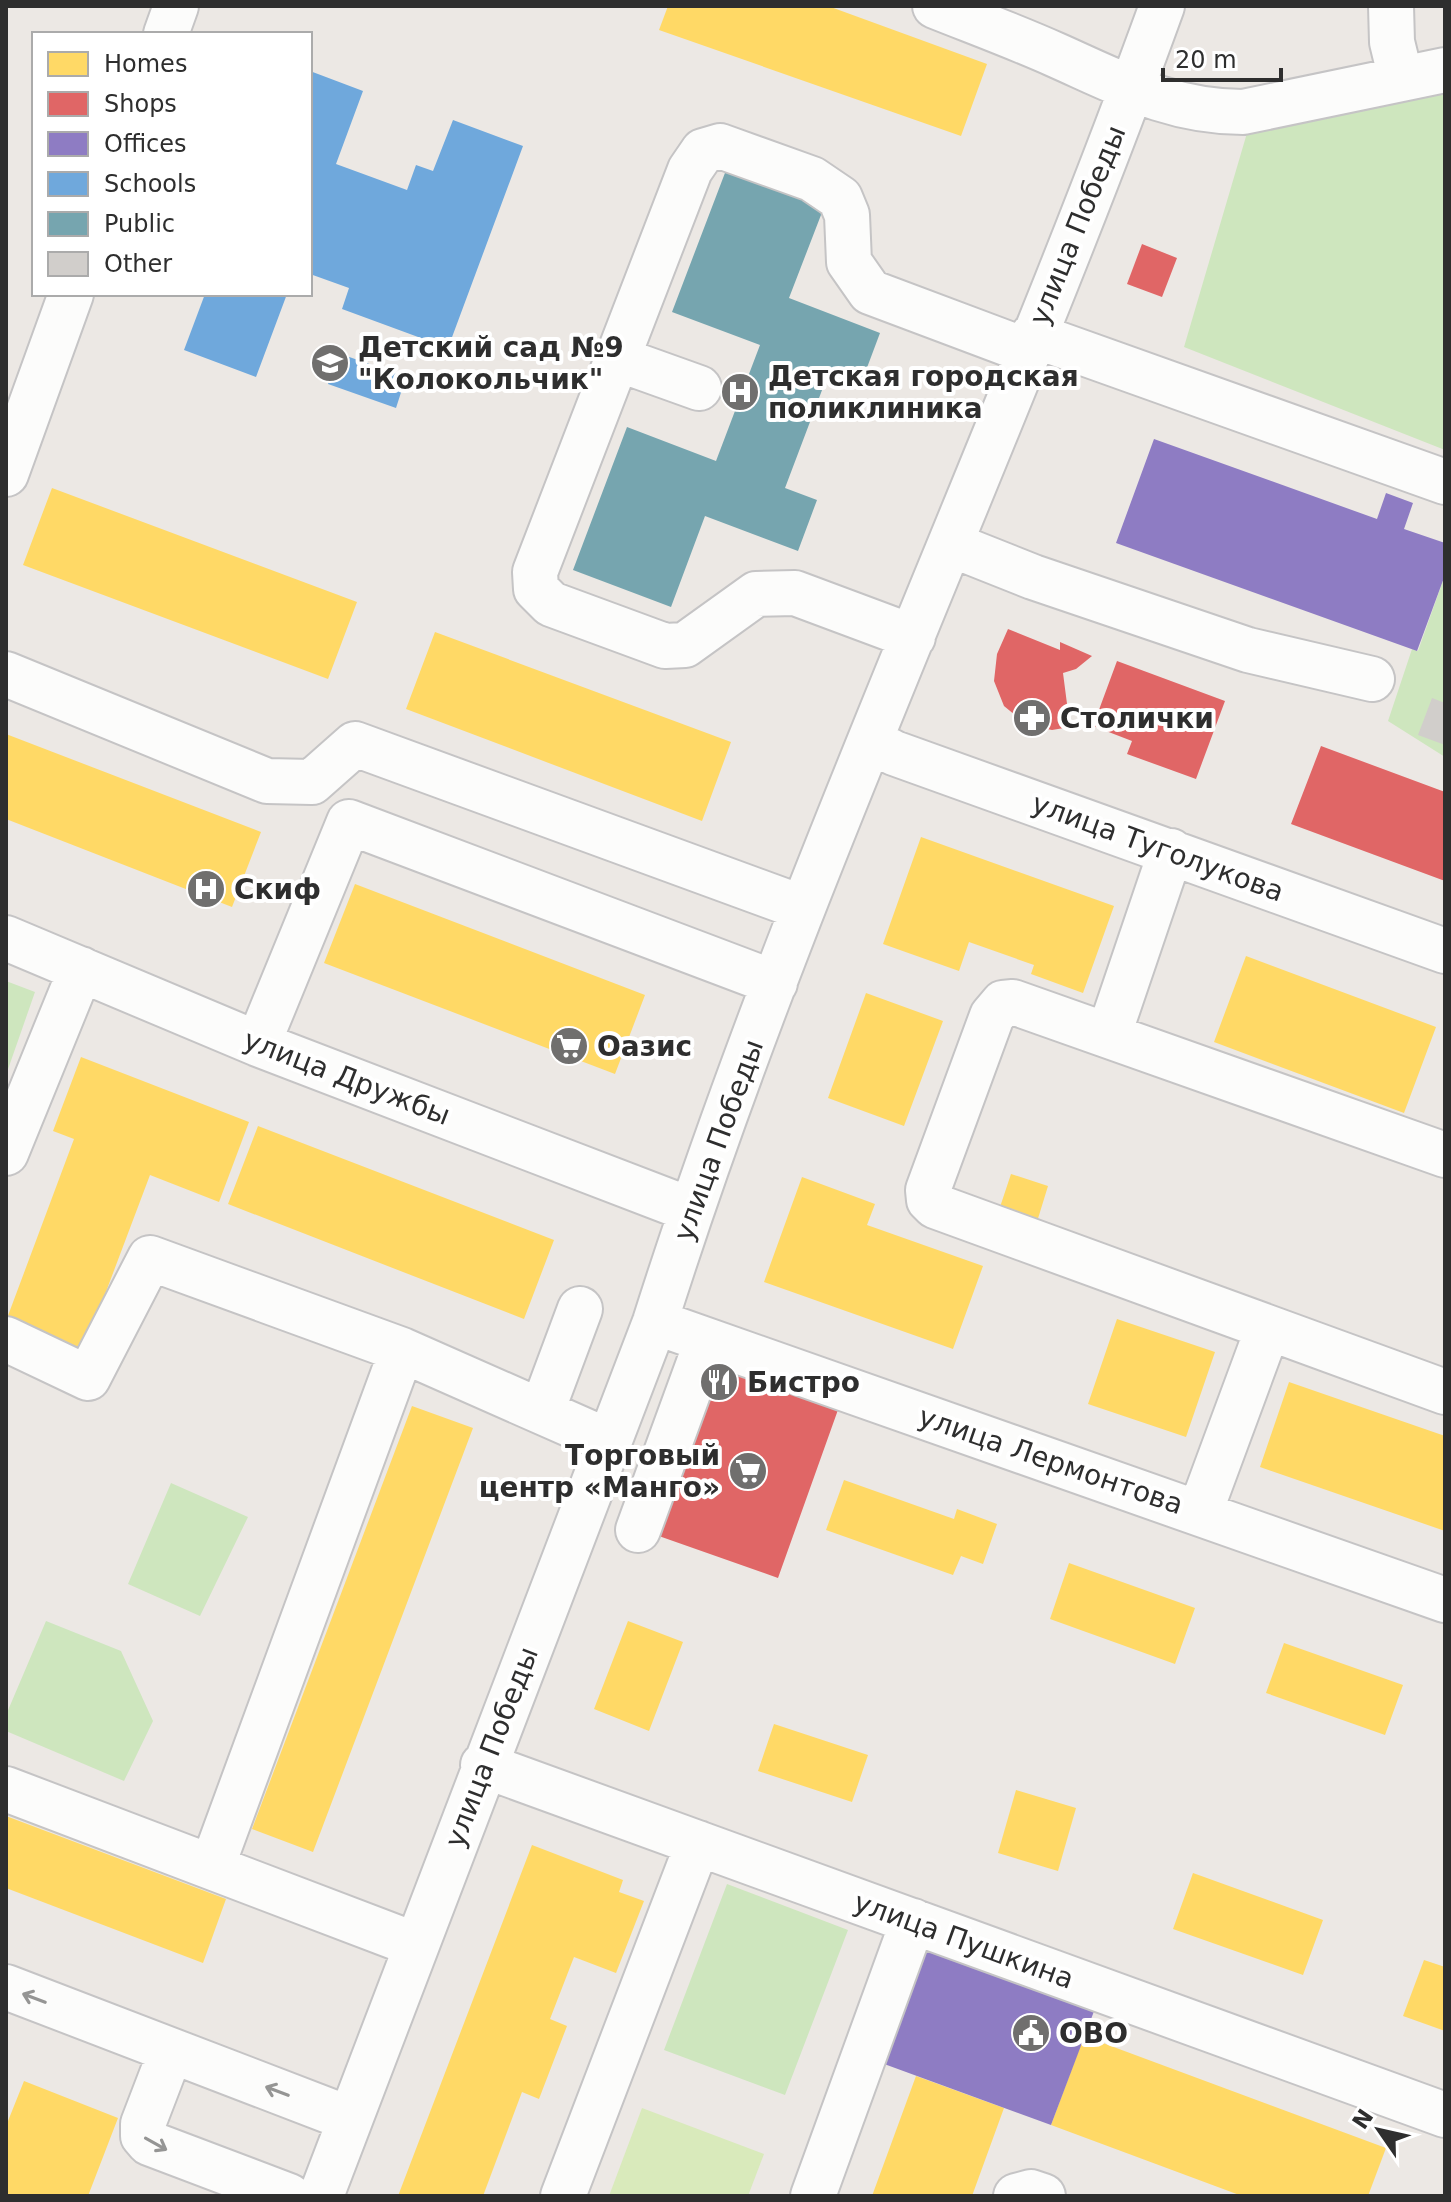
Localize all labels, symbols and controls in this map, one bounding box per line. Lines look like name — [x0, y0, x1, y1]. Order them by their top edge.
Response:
legend — [32, 32, 312, 296]
scale bar — [1163, 32, 1281, 82]
text: 20 m — [1175, 46, 1237, 74]
text: Homes — [104, 50, 187, 78]
text: Shops — [104, 90, 177, 118]
street label: улица Победы — [1022, 121, 1132, 330]
text: Offices — [104, 130, 187, 158]
text: Schools — [104, 170, 196, 198]
text: Public — [104, 210, 175, 238]
text: Other — [104, 250, 172, 278]
place label: Детский сад №9 "Колокольчик" — [358, 331, 624, 396]
school or university icon: Детский сад №9 "Колокольчик" — [309, 342, 351, 384]
place label: Детская городская поликлиника — [768, 360, 1079, 425]
hospital icon: Детская городская поликлиника — [719, 371, 761, 413]
pharmacy icon: Столички — [1011, 697, 1053, 739]
place label: Столички — [1060, 702, 1214, 735]
street label: улица Туголукова — [1027, 787, 1288, 908]
hospital icon: Скиф — [185, 868, 227, 910]
place label: Скиф — [234, 873, 321, 906]
street label: улица Дружбы — [239, 1023, 455, 1132]
supermarket icon: Оазис — [548, 1025, 590, 1067]
place label: Оазис — [597, 1030, 692, 1063]
street label: улица Победы — [667, 1035, 770, 1245]
restaurant icon: Бистро — [698, 1361, 740, 1403]
place label: Бистро — [747, 1366, 860, 1399]
street label: улица Лермонтова — [914, 1400, 1187, 1521]
place label: Торговый центр «Манго» — [479, 1439, 720, 1504]
supermarket icon: Торговый центр «Манго» — [727, 1450, 769, 1492]
street label: улица Победы — [438, 1642, 545, 1852]
street label: улица Пушкина — [849, 1885, 1078, 1996]
one-way arrow — [22, 1990, 47, 2004]
public building icon: ОВО — [1010, 2012, 1052, 2054]
place label: ОВО — [1059, 2017, 1128, 2050]
one-way arrow — [265, 2083, 290, 2097]
north arrow — [1339, 2090, 1419, 2170]
text: N — [1347, 2104, 1378, 2134]
one-way arrow — [144, 2136, 167, 2152]

